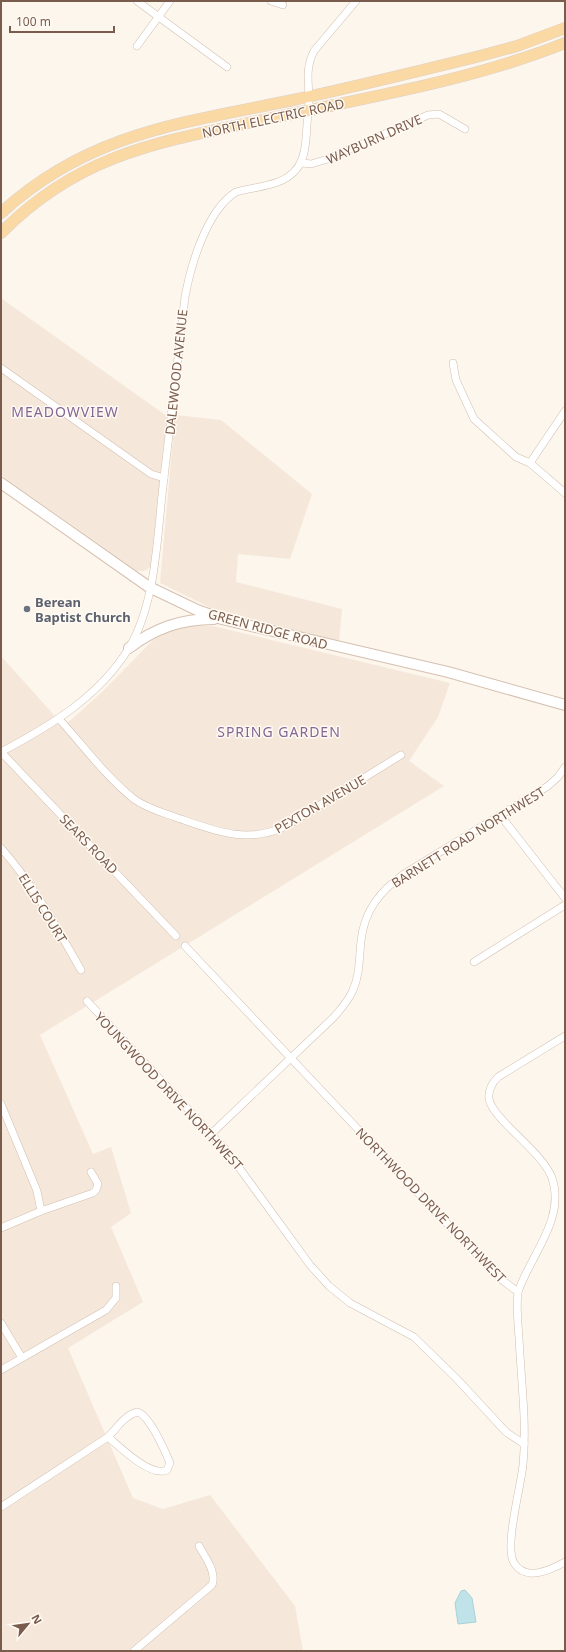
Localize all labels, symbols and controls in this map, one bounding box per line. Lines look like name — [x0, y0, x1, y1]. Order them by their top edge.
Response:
scale bar — [10, 8, 114, 34]
text: 100 m — [16, 13, 51, 30]
street label: NORTH ELECTRIC ROAD — [200, 94, 346, 142]
street label: WAYBURN DRIVE — [323, 110, 425, 168]
street label: DALEWOOD AVENUE — [160, 308, 192, 436]
district label: MEADOWVIEW — [11, 402, 119, 421]
place label: Berean Baptist Church — [35, 593, 131, 626]
marker: Berean Baptist Church — [22, 604, 32, 614]
street label: GREEN RIDGE ROAD — [206, 604, 330, 654]
district label: SPRING GARDEN — [217, 722, 341, 741]
street label: PEXTON AVENUE — [271, 771, 369, 837]
street label: BARNETT ROAD NORTHWEST — [388, 782, 549, 892]
street label: SEARS ROAD — [56, 810, 122, 878]
street label: ELLIS COURT — [15, 870, 72, 947]
street label: YOUNGWOOD DRIVE NORTHWEST — [91, 1008, 248, 1175]
street label: NORTHWOOD DRIVE NORTHWEST — [352, 1124, 511, 1287]
north arrow — [8, 1604, 48, 1644]
text: N — [28, 1611, 46, 1626]

